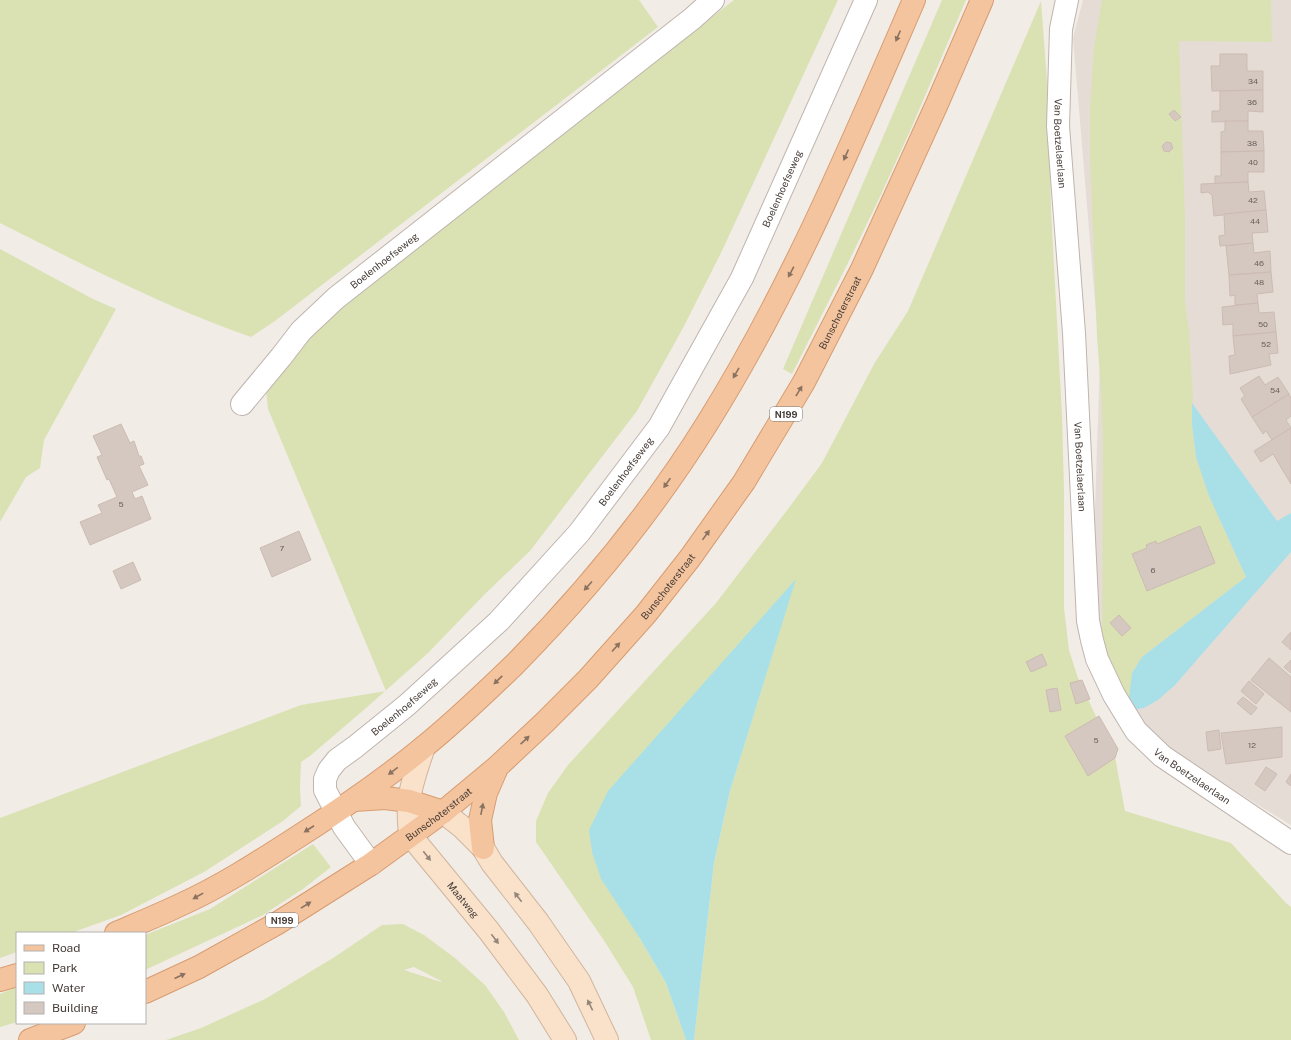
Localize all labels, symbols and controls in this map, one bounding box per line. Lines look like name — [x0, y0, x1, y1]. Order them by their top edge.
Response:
one-way arrow — [895, 30, 901, 42]
house number: 34 — [1248, 76, 1258, 86]
house number: 36 — [1247, 97, 1257, 107]
street label: Van Boetzelaerlaan — [1052, 98, 1069, 189]
house number: 38 — [1247, 138, 1257, 148]
street label: Boelenhoefseweg — [759, 148, 804, 229]
one-way arrow — [843, 149, 849, 160]
house number: 40 — [1248, 157, 1258, 167]
house number: 42 — [1248, 195, 1258, 205]
house number: 44 — [1250, 216, 1260, 226]
street label: Boelenhoefseweg — [348, 230, 421, 291]
house number: 46 — [1254, 258, 1264, 268]
one-way arrow — [788, 267, 794, 278]
street label: Bunschoterstraat — [816, 274, 863, 351]
house number: 48 — [1254, 277, 1264, 287]
house number: 50 — [1258, 319, 1268, 329]
house number: 52 — [1261, 339, 1271, 349]
one-way arrow — [733, 367, 740, 379]
one-way arrow — [796, 385, 803, 397]
house number: 54 — [1270, 385, 1280, 395]
road number: N199 — [770, 407, 802, 421]
street label: Van Boetzelaerlaan — [1072, 421, 1089, 512]
street label: Boelenhoefseweg — [596, 434, 656, 508]
one-way arrow — [664, 478, 672, 488]
house number: 5 — [118, 499, 124, 509]
one-way arrow — [702, 530, 710, 541]
house number: 7 — [280, 543, 285, 553]
street label: Bunschoterstraat — [638, 551, 697, 622]
house number: 6 — [1151, 565, 1156, 575]
one-way arrow — [583, 581, 593, 591]
one-way arrow — [611, 642, 621, 652]
street label: Boelenhoefseweg — [368, 675, 440, 738]
one-way arrow — [493, 675, 503, 685]
house number: 5 — [1093, 735, 1099, 745]
one-way arrow — [520, 736, 530, 745]
house number: 12 — [1248, 740, 1256, 750]
street label: Van Boetzelaerlaan — [1151, 746, 1233, 807]
one-way arrow — [388, 767, 398, 775]
street label: Bunschoterstraat — [403, 785, 474, 843]
one-way arrow — [480, 803, 486, 815]
one-way arrow — [304, 826, 315, 833]
one-way arrow — [422, 850, 431, 861]
street label: Maatweg — [445, 879, 482, 920]
one-way arrow — [192, 892, 204, 899]
one-way arrow — [514, 892, 522, 903]
one-way arrow — [300, 902, 312, 909]
road number: N199 — [266, 913, 298, 927]
legend — [16, 932, 146, 1024]
one-way arrow — [491, 933, 499, 944]
text: Road — [52, 941, 80, 955]
text: Park — [52, 961, 78, 975]
one-way arrow — [175, 973, 186, 979]
text: Water — [52, 981, 86, 995]
one-way arrow — [587, 999, 593, 1011]
text: Building — [52, 1001, 98, 1015]

